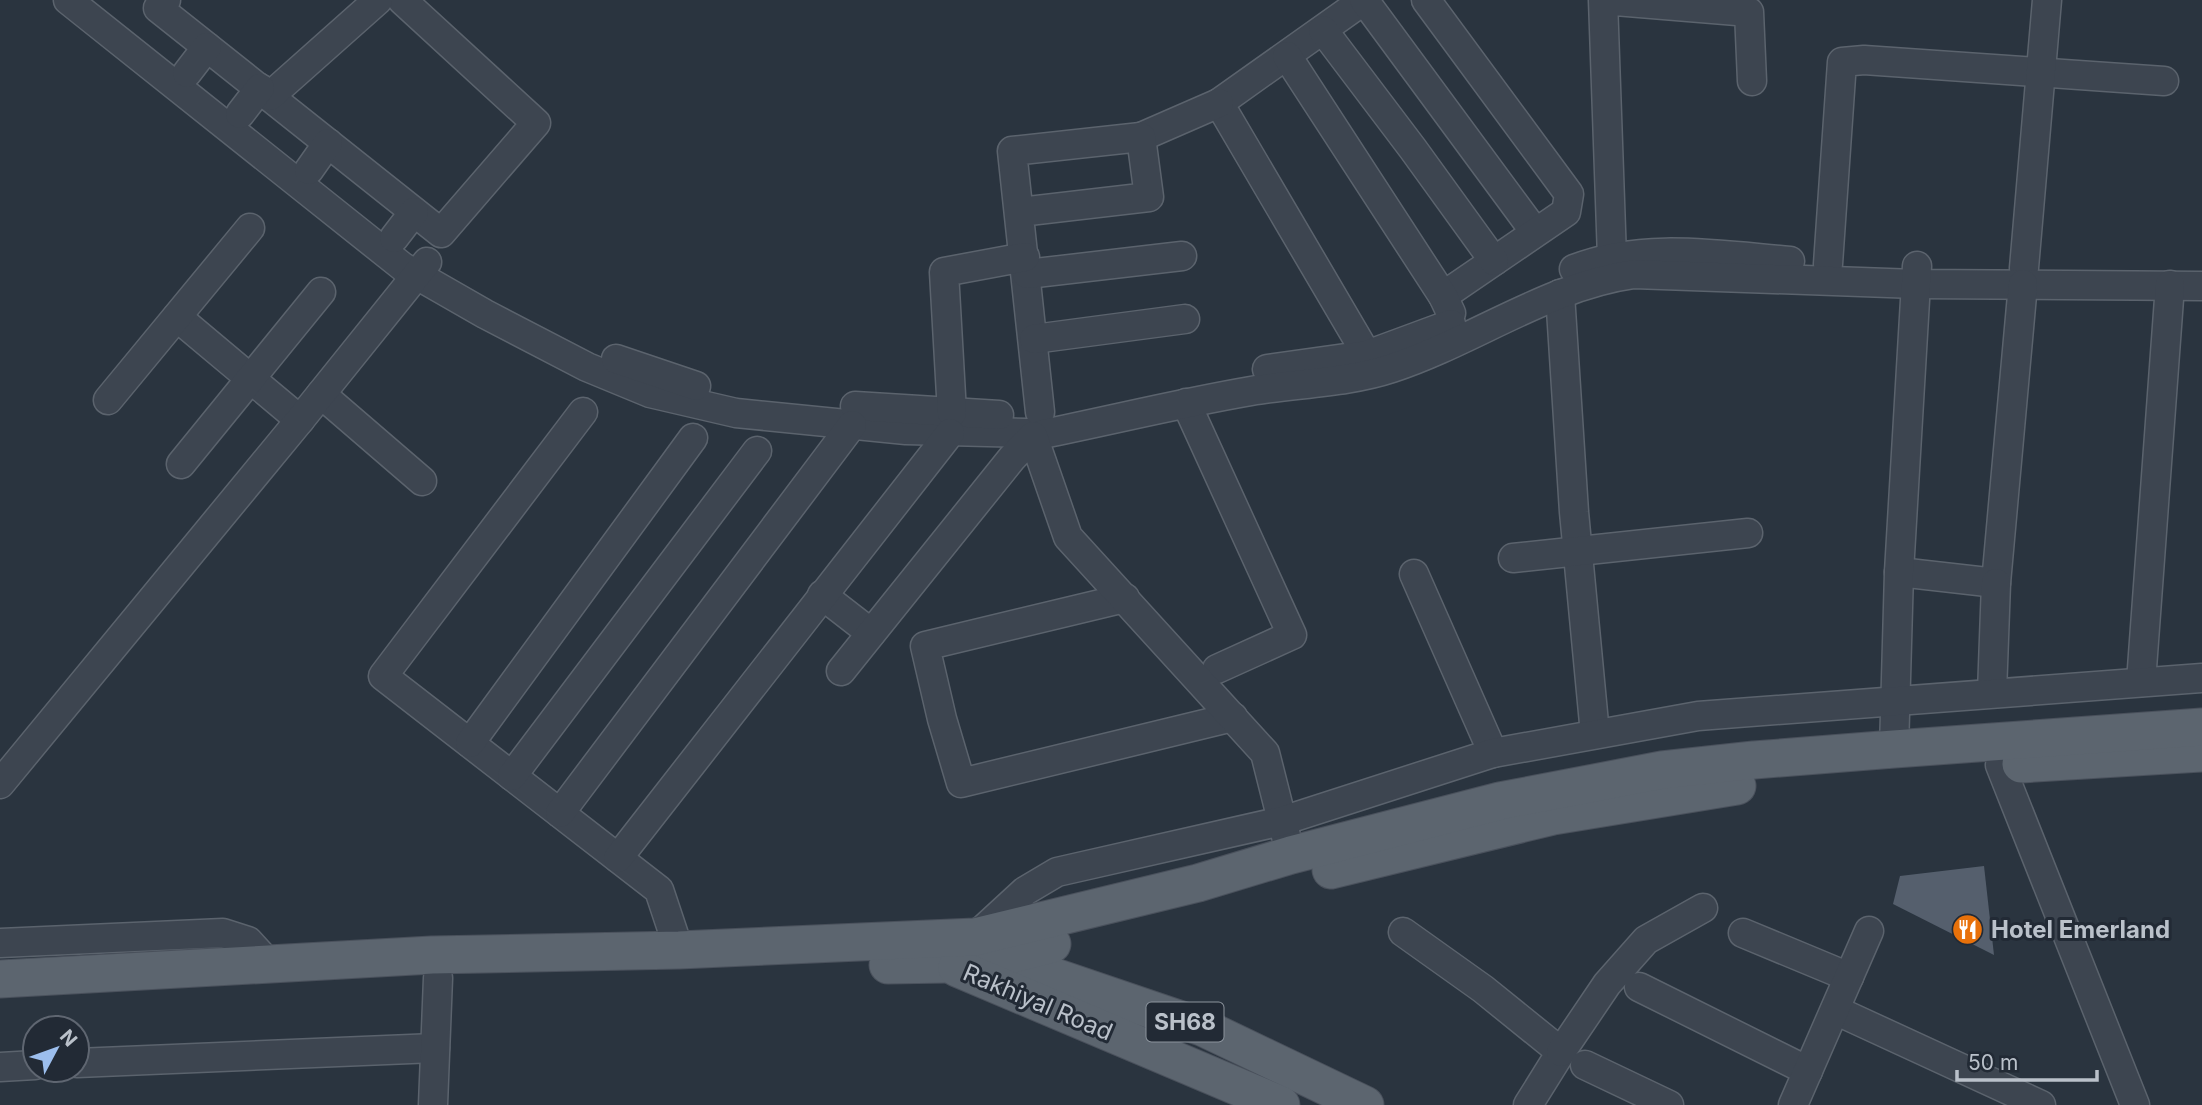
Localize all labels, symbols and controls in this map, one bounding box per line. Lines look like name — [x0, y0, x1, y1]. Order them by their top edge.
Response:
restaurant icon: Hotel Emerland — [1951, 912, 1985, 946]
place label: Hotel Emerland — [1991, 915, 2170, 944]
street label: Rakhiyal Road — [959, 958, 1117, 1046]
road number: SH68 — [1146, 1002, 1224, 1042]
north arrow — [21, 1014, 91, 1084]
text: N — [55, 1025, 82, 1051]
scale bar — [1957, 1038, 2097, 1082]
text: 50 m — [1968, 1050, 2018, 1075]

